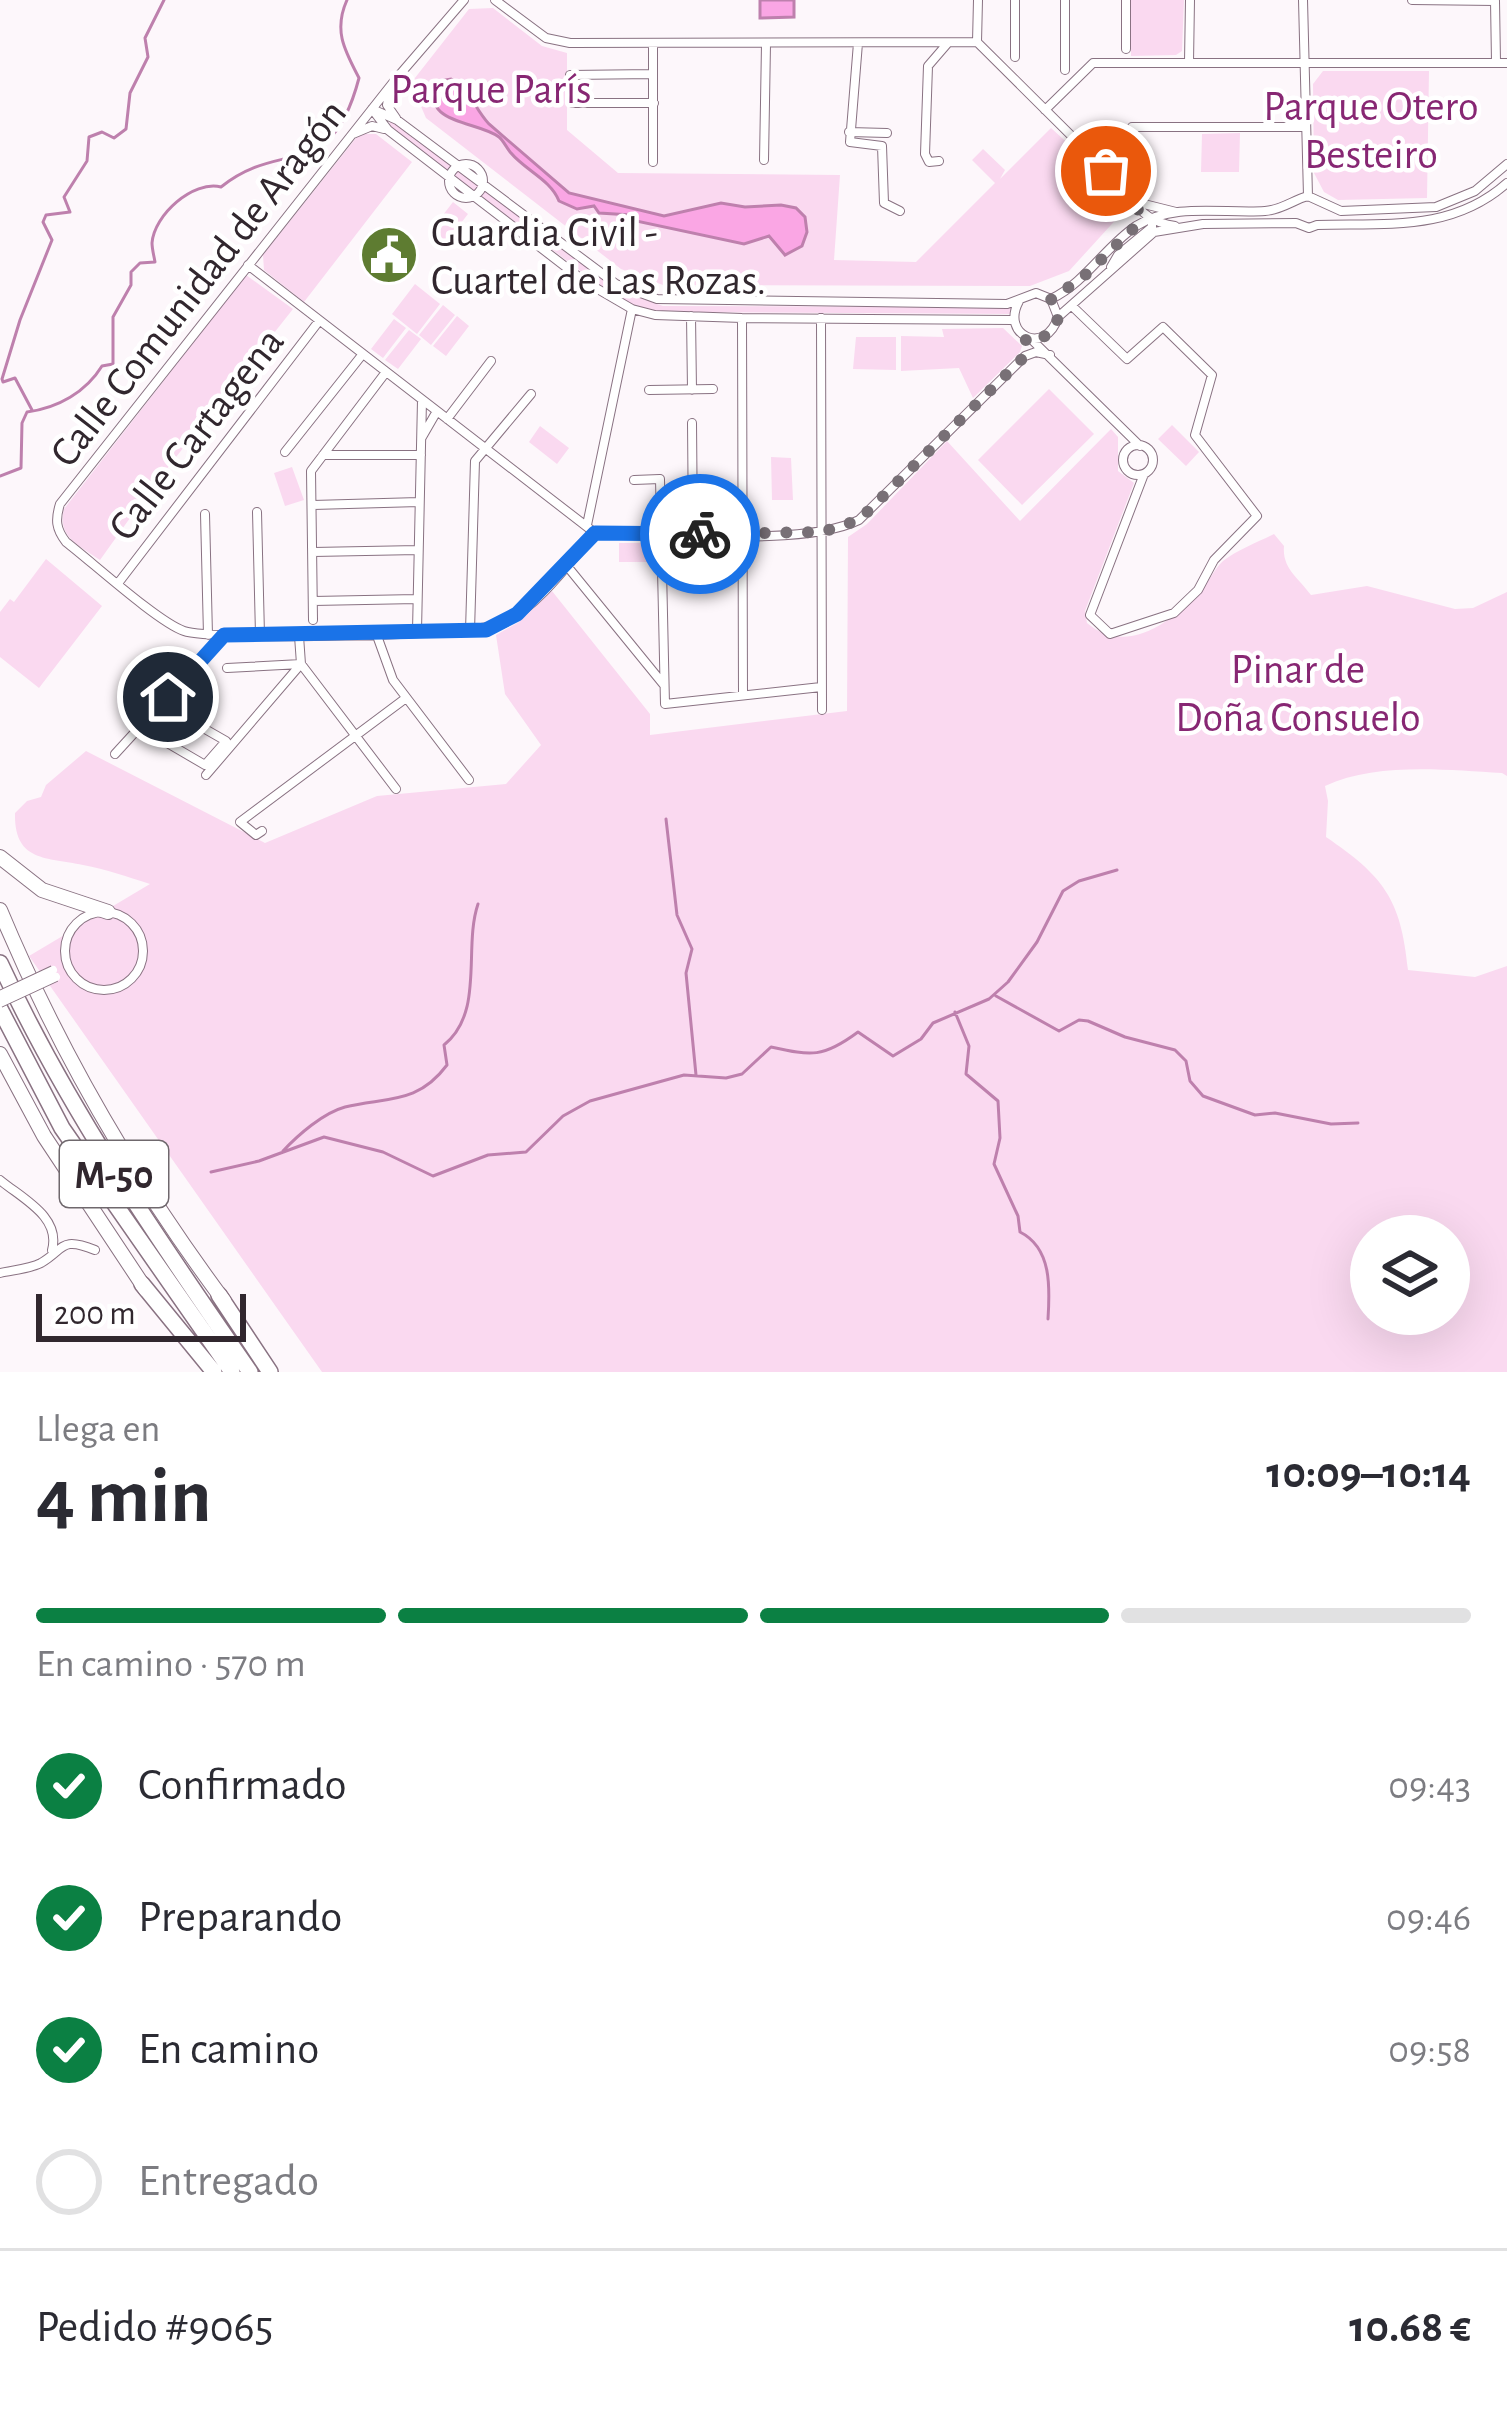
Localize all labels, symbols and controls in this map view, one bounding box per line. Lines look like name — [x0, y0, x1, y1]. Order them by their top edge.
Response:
park label: Parque París — [390, 69, 592, 111]
park label: Parque Otero Besteiro — [1263, 86, 1479, 176]
street label: Calle Comunidad de Aragón — [43, 92, 354, 474]
pin — [1055, 120, 1157, 222]
icon: bag — [1073, 138, 1139, 204]
place label: Guardia Civil - Cuartel de Las Rozas. — [431, 212, 766, 302]
public building icon: Guardia Civil - Cuartel de Las Rozas. — [358, 224, 420, 286]
street label: Calle Cartagena — [101, 320, 292, 548]
courier — [640, 474, 760, 594]
icon: bike — [667, 501, 733, 567]
pin — [117, 646, 219, 748]
park label: Pinar de Doña Consuelo — [1175, 649, 1421, 739]
icon: home — [135, 664, 201, 730]
road number: M-50 — [60, 1141, 168, 1207]
map controls — [1350, 1215, 1470, 1335]
button: layers — [1350, 1215, 1470, 1335]
scale bar — [36, 1288, 246, 1341]
text: 200 m — [54, 1298, 136, 1331]
text: Llega en — [36, 1410, 161, 1449]
text: 10:09–10:14 — [1266, 1451, 1471, 1496]
text: 4 min — [36, 1459, 212, 1537]
text: En camino · 570 m — [36, 1645, 306, 1684]
icon: check — [36, 1753, 102, 1819]
text: Confirmado — [138, 1763, 347, 1808]
text: 09:43 — [1388, 1767, 1471, 1806]
icon: check — [36, 1885, 102, 1951]
text: Preparando — [138, 1895, 342, 1940]
text: 09:46 — [1386, 1899, 1471, 1938]
icon: check — [36, 2017, 102, 2083]
text: En camino — [138, 2027, 319, 2072]
text: 09:58 — [1388, 2031, 1471, 2070]
text: Entregado — [138, 2159, 319, 2204]
text: Pedido #9065 — [36, 2305, 273, 2350]
text: 10.68 € — [1349, 2305, 1471, 2350]

